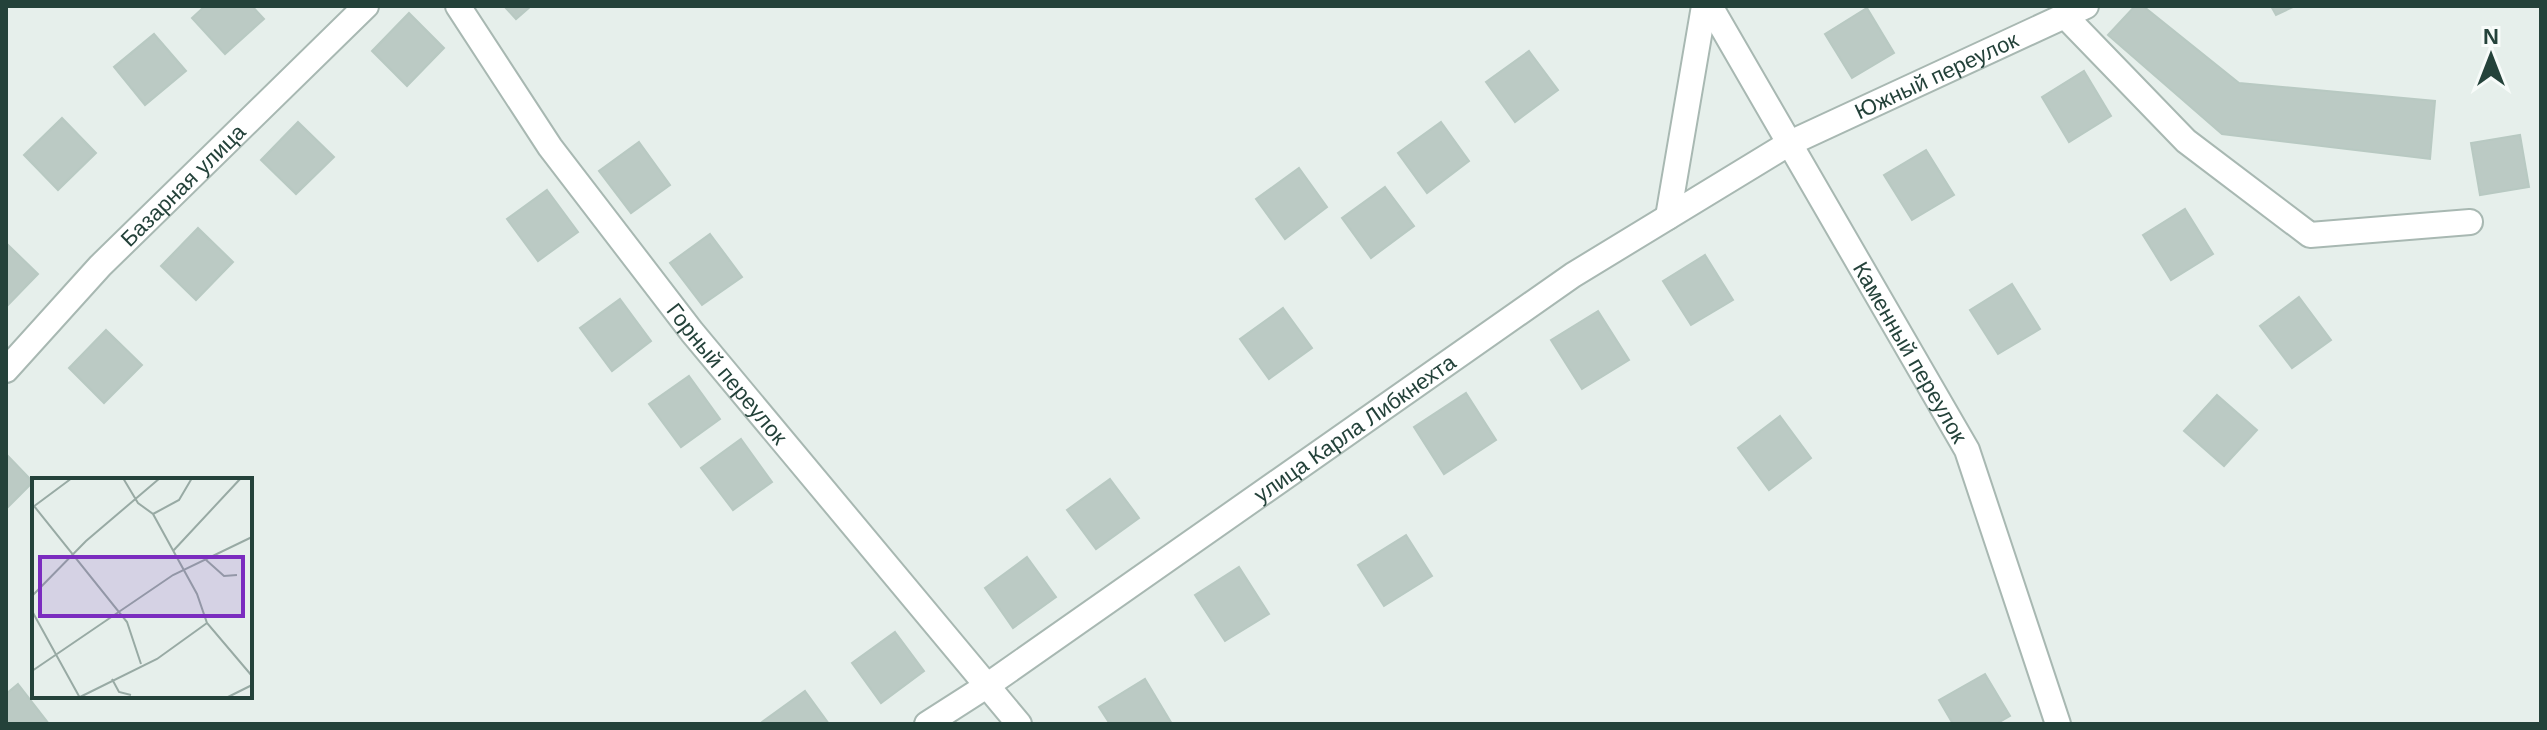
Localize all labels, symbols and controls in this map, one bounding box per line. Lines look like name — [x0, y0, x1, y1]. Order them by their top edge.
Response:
north arrow — [2451, 16, 2531, 96]
text: N — [2483, 24, 2499, 49]
street label: Южный переулок — [1851, 27, 2023, 124]
street label: Базарная улица — [116, 119, 251, 252]
street label: Каменный переулок — [1848, 257, 1972, 448]
street label: Горный переулок — [661, 298, 792, 450]
street label: улица Карла Либкнехта — [1249, 349, 1461, 508]
inset map — [32, 478, 252, 698]

